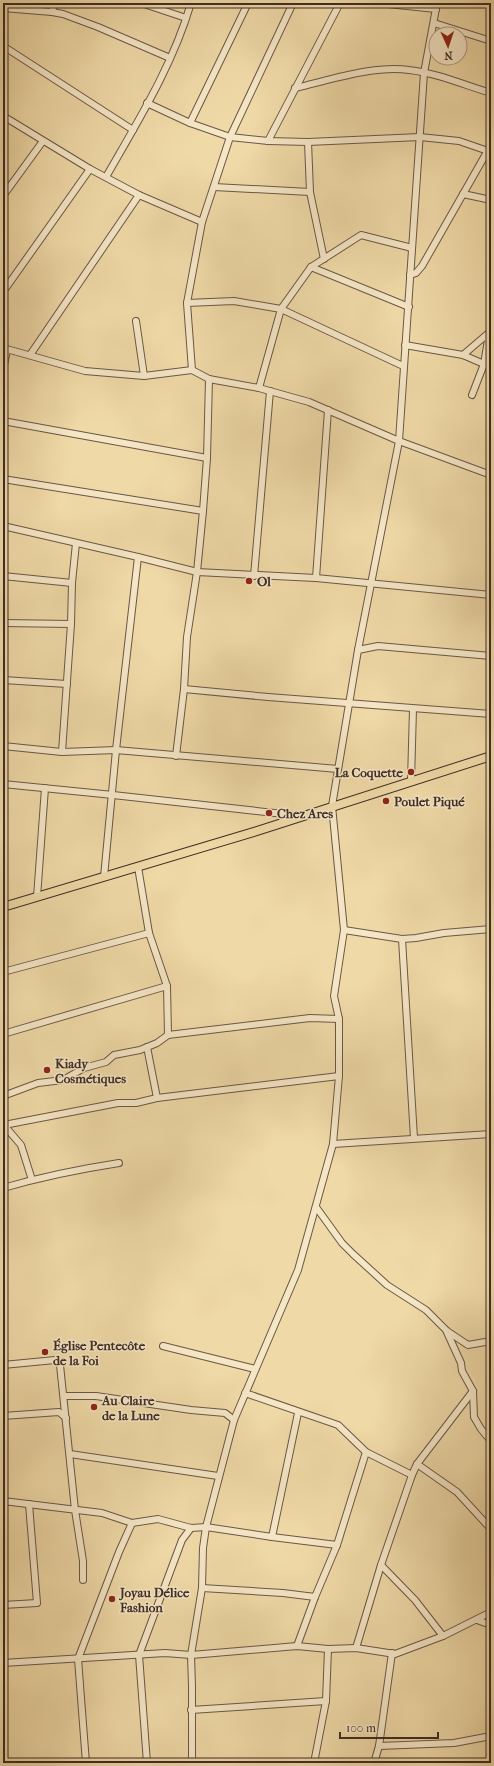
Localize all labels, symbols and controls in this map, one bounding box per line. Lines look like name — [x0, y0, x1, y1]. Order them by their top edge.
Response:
north arrow — [428, 26, 468, 66]
text: N — [443, 49, 453, 62]
place label: Ol — [257, 574, 271, 589]
marker: Ol — [244, 576, 254, 586]
place label: La Coquette — [335, 765, 404, 781]
marker: La Coquette — [406, 767, 416, 777]
place label: Poulet Piqué — [394, 794, 465, 810]
marker: Poulet Piqué — [381, 796, 391, 806]
place label: Chez Ares — [277, 806, 333, 821]
marker: Chez Ares — [264, 808, 274, 818]
place label: Kiady Cosmétiques — [55, 1056, 126, 1087]
marker: Kiady Cosmétiques — [42, 1065, 52, 1075]
place label: Église Pentecôte de la Foi — [53, 1338, 146, 1368]
marker: Église Pentecôte de la Foi — [40, 1347, 50, 1357]
place label: Au Claire de la Lune — [101, 1393, 160, 1423]
marker: Au Claire de la Lune — [89, 1402, 99, 1412]
place label: Joyau Délice Fashion — [118, 1585, 190, 1615]
marker: Joyau Délice Fashion — [107, 1594, 117, 1604]
scale bar — [340, 1714, 438, 1740]
text: 100 m — [346, 1721, 376, 1735]

